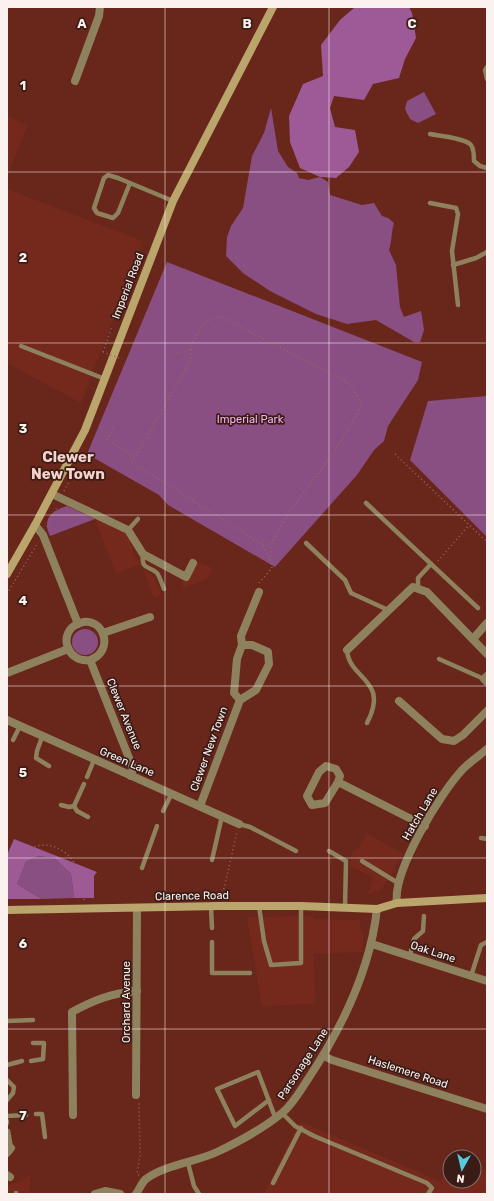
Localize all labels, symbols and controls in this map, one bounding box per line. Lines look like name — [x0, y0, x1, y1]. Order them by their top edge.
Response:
text: A — [77, 16, 87, 31]
text: B — [242, 16, 252, 31]
text: C — [407, 16, 417, 31]
text: 1 — [20, 78, 26, 93]
text: 2 — [19, 250, 27, 265]
street label: Imperial Road — [109, 251, 147, 321]
park label: Imperial Park — [217, 413, 284, 426]
text: 3 — [19, 421, 28, 436]
district label: Clewer New Town — [31, 448, 105, 483]
text: 4 — [19, 593, 28, 608]
street label: Clewer Avenue — [104, 676, 144, 752]
street label: Clewer New Town — [188, 705, 230, 793]
street label: Green Lane — [98, 745, 156, 779]
text: 5 — [19, 765, 27, 780]
street label: Hatch Lane — [400, 785, 440, 843]
street label: Clarence Road — [155, 889, 229, 903]
text: 6 — [19, 936, 28, 951]
street label: Oak Lane — [409, 939, 457, 965]
street label: Orchard Avenue — [120, 961, 133, 1043]
street label: Parsonage Lane — [275, 1026, 331, 1102]
street label: Haslemere Road — [366, 1053, 450, 1091]
text: 7 — [19, 1108, 27, 1123]
north arrow — [442, 1149, 482, 1189]
text: N — [456, 1171, 466, 1185]

